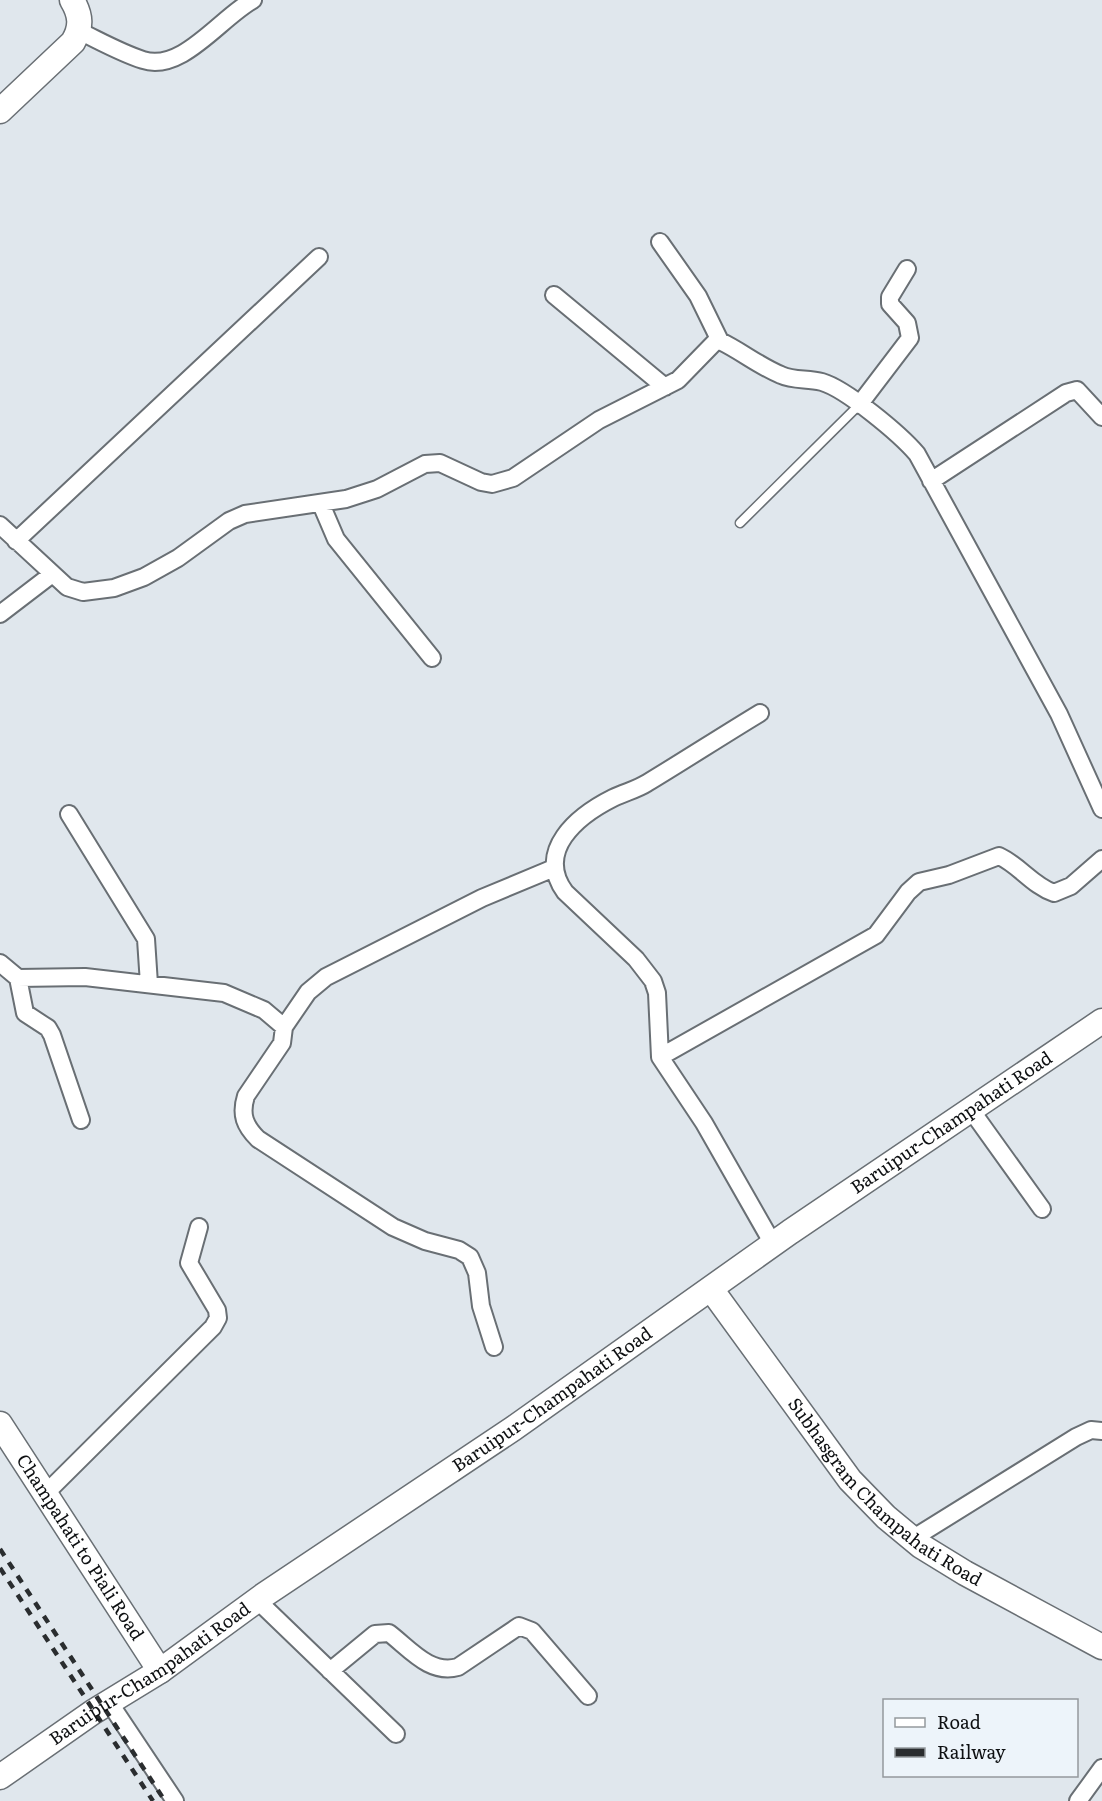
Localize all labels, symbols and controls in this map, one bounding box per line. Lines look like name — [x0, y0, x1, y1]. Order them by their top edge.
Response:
street label: Baruipur-Champahati Road — [844, 1044, 1057, 1199]
street label: Baruipur-Champahati Road — [446, 1319, 657, 1478]
street label: Subhasgram Champahati Road — [782, 1391, 987, 1592]
street label: Champahati to Piali Road — [11, 1448, 152, 1645]
street label: Baruipur-Champahati Road — [43, 1594, 255, 1751]
legend — [883, 1699, 1078, 1777]
text: Road — [937, 1708, 981, 1735]
text: Railway — [937, 1738, 1006, 1765]

